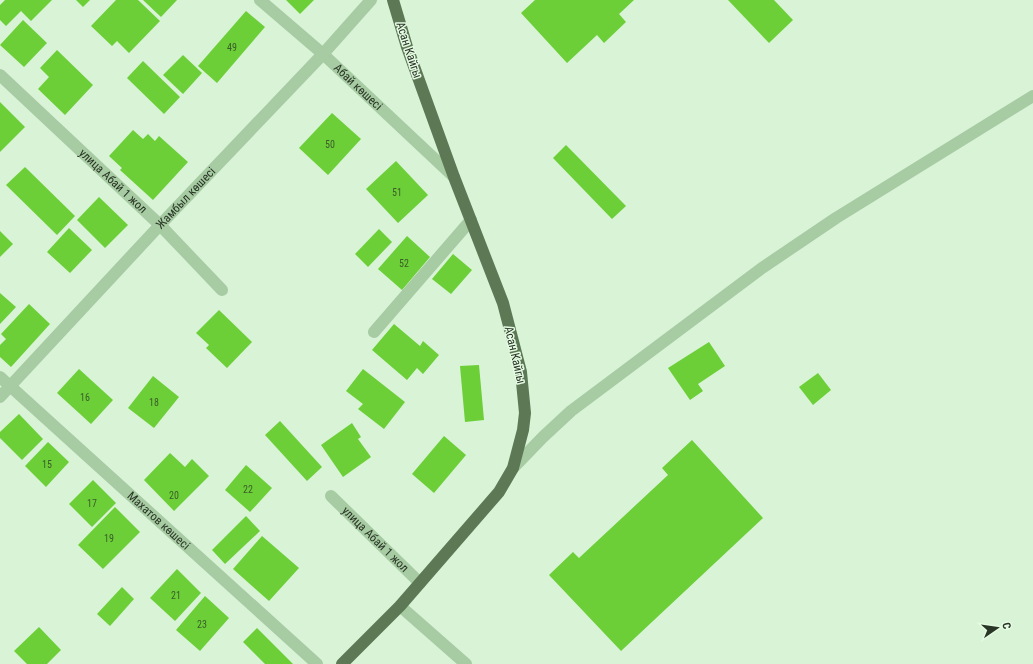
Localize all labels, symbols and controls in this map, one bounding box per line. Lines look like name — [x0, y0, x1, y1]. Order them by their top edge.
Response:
street label: Асан Кайгы — [393, 20, 425, 80]
house number: 49 — [227, 42, 237, 53]
street label: Абай көшесі — [331, 61, 385, 113]
house number: 50 — [325, 139, 335, 150]
street label: улица Абай 1 жол — [76, 146, 150, 216]
street label: Жамбыл көшесі — [153, 164, 218, 232]
house number: 51 — [392, 187, 402, 198]
house number: 52 — [399, 258, 409, 269]
street label: Асан Кайгы — [502, 325, 528, 385]
house number: 16 — [80, 392, 90, 403]
house number: 18 — [149, 397, 159, 408]
house number: 15 — [42, 459, 52, 470]
house number: 22 — [243, 484, 253, 495]
street label: Махатов көшесі — [124, 489, 193, 553]
house number: 20 — [169, 490, 179, 501]
house number: 17 — [87, 498, 97, 509]
street label: улица Абай 1 жол — [339, 504, 412, 575]
house number: 19 — [104, 533, 114, 544]
house number: 21 — [171, 590, 181, 601]
north arrow — [977, 608, 1017, 648]
house number: 23 — [197, 619, 207, 630]
text: С — [999, 621, 1013, 630]

